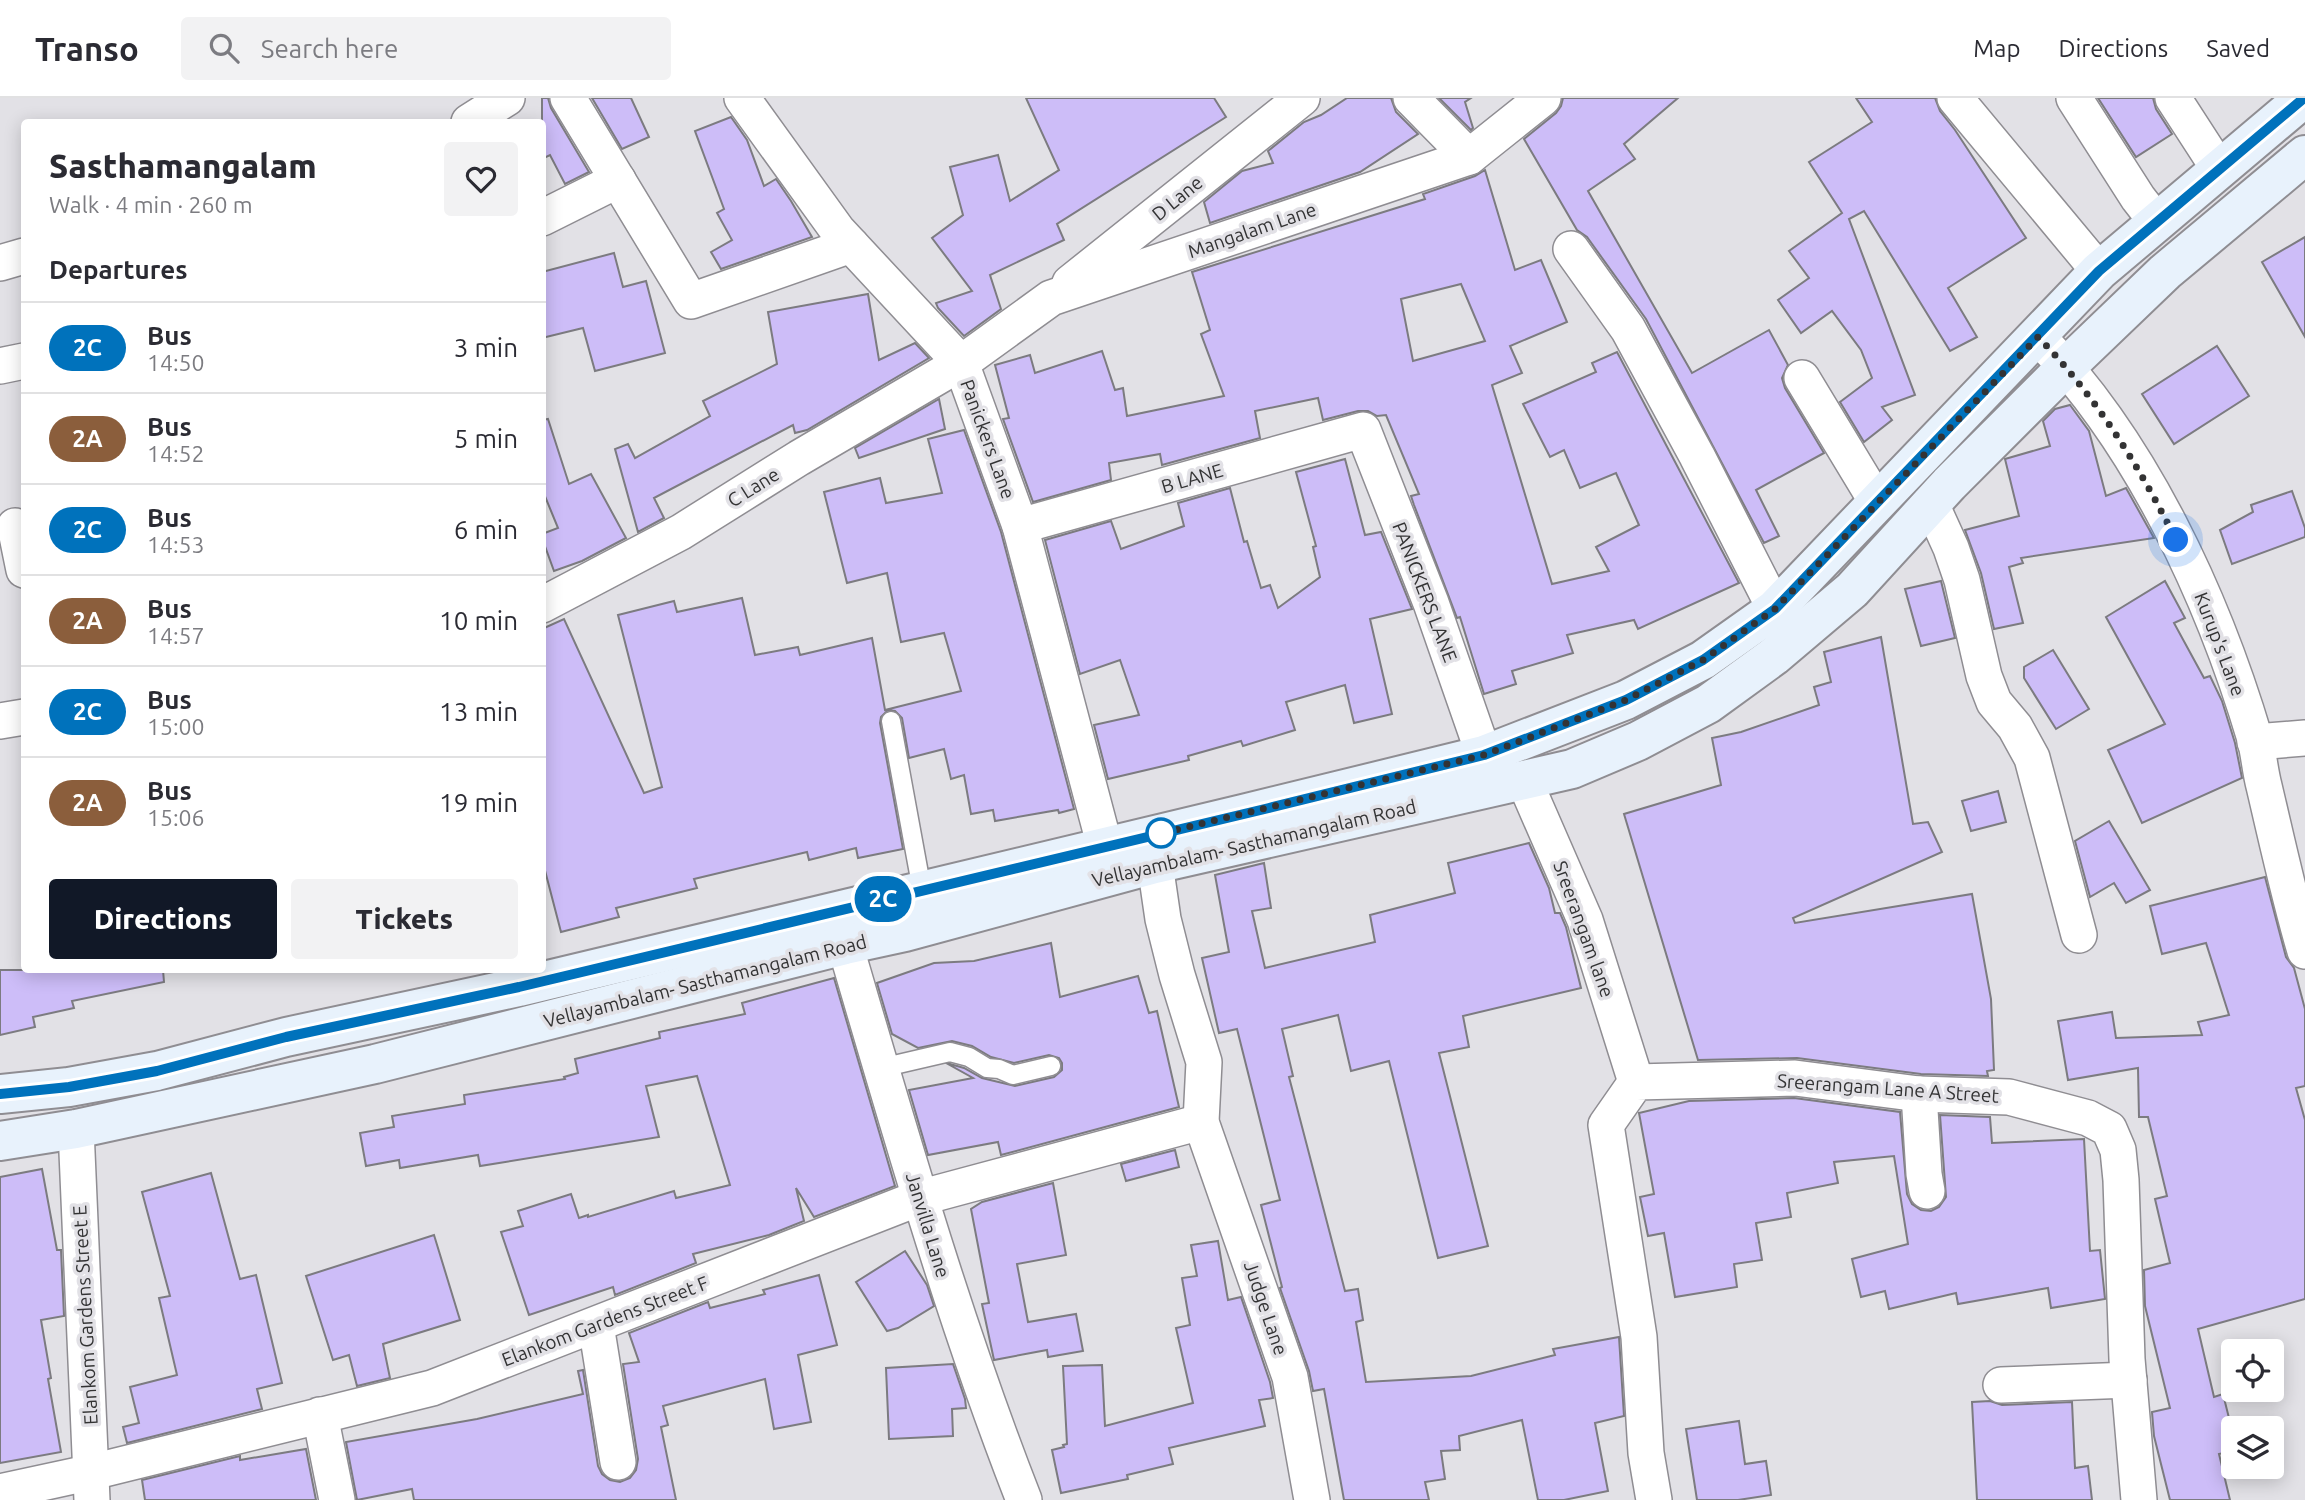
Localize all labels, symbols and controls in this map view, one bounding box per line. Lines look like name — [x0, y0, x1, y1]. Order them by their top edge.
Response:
search box — [181, 17, 671, 80]
icon: search — [205, 29, 243, 67]
text: Transo — [35, 30, 139, 67]
text: Search here — [261, 34, 398, 63]
text: Map — [1973, 35, 2020, 62]
text: Directions — [2058, 35, 2168, 62]
text: Saved — [2206, 35, 2270, 62]
button: heart — [444, 142, 518, 216]
text: Sasthamangalam — [49, 147, 317, 184]
street label: D Lane — [1147, 171, 1207, 225]
text: Walk · 4 min · 260 m — [49, 192, 253, 217]
street label: Mangalam Lane — [1185, 198, 1319, 262]
text: Departures — [49, 255, 187, 284]
text: Bus — [147, 321, 192, 350]
text: 3 min — [454, 333, 518, 362]
text: 2C — [73, 334, 102, 361]
text: 14:50 — [147, 350, 205, 375]
street label: Panickers Lane — [956, 376, 1020, 502]
text: Bus — [147, 412, 192, 441]
text: 5 min — [454, 424, 518, 453]
text: 2A — [72, 425, 103, 452]
text: 14:52 — [147, 441, 205, 466]
street label: B LANE — [1159, 459, 1225, 497]
street label: C Lane — [723, 463, 783, 511]
text: Bus — [147, 503, 192, 532]
text: 6 min — [454, 515, 518, 544]
text: 2C — [73, 516, 102, 543]
street label: PANICKERS LANE — [1388, 519, 1462, 665]
your location — [2158, 522, 2193, 557]
text: 14:53 — [147, 532, 205, 557]
street label: Kurup's Lane — [2190, 589, 2250, 699]
text: Bus — [147, 594, 192, 623]
text: 10 min — [439, 606, 518, 635]
text: 2A — [72, 607, 103, 634]
text: 14:57 — [147, 623, 205, 648]
text: Bus — [147, 685, 192, 714]
text: 13 min — [439, 697, 518, 726]
text: 2C — [73, 698, 102, 725]
text: 15:00 — [147, 714, 205, 739]
text: Bus — [147, 776, 192, 805]
text: 19 min — [439, 788, 518, 817]
text: 2A — [72, 789, 103, 816]
street label: Vellayambalam- Sasthamangalam Road — [1090, 795, 1418, 891]
text: 15:06 — [147, 805, 205, 830]
unlabelled marker — [1146, 818, 1176, 848]
street label: Sreerangam lane — [1549, 858, 1619, 1000]
line badge: 2C — [852, 876, 914, 922]
button: Directions — [49, 879, 277, 959]
button: Tickets — [291, 879, 518, 959]
text: 2C — [869, 885, 897, 912]
street label: Vellayambalam- Sasthamangalam Road — [541, 930, 869, 1032]
street label: Sreerangam Lane A Street — [1776, 1069, 2000, 1107]
street label: Janvilla Lane — [902, 1170, 954, 1280]
street label: Elankom Gardens Street E — [68, 1205, 102, 1425]
street label: Judge Lane — [1240, 1258, 1292, 1358]
street label: Elankom Gardens Street F — [499, 1271, 711, 1371]
map controls — [2221, 1339, 2284, 1479]
button: locate — [2221, 1339, 2284, 1402]
button: layers — [2221, 1416, 2284, 1479]

